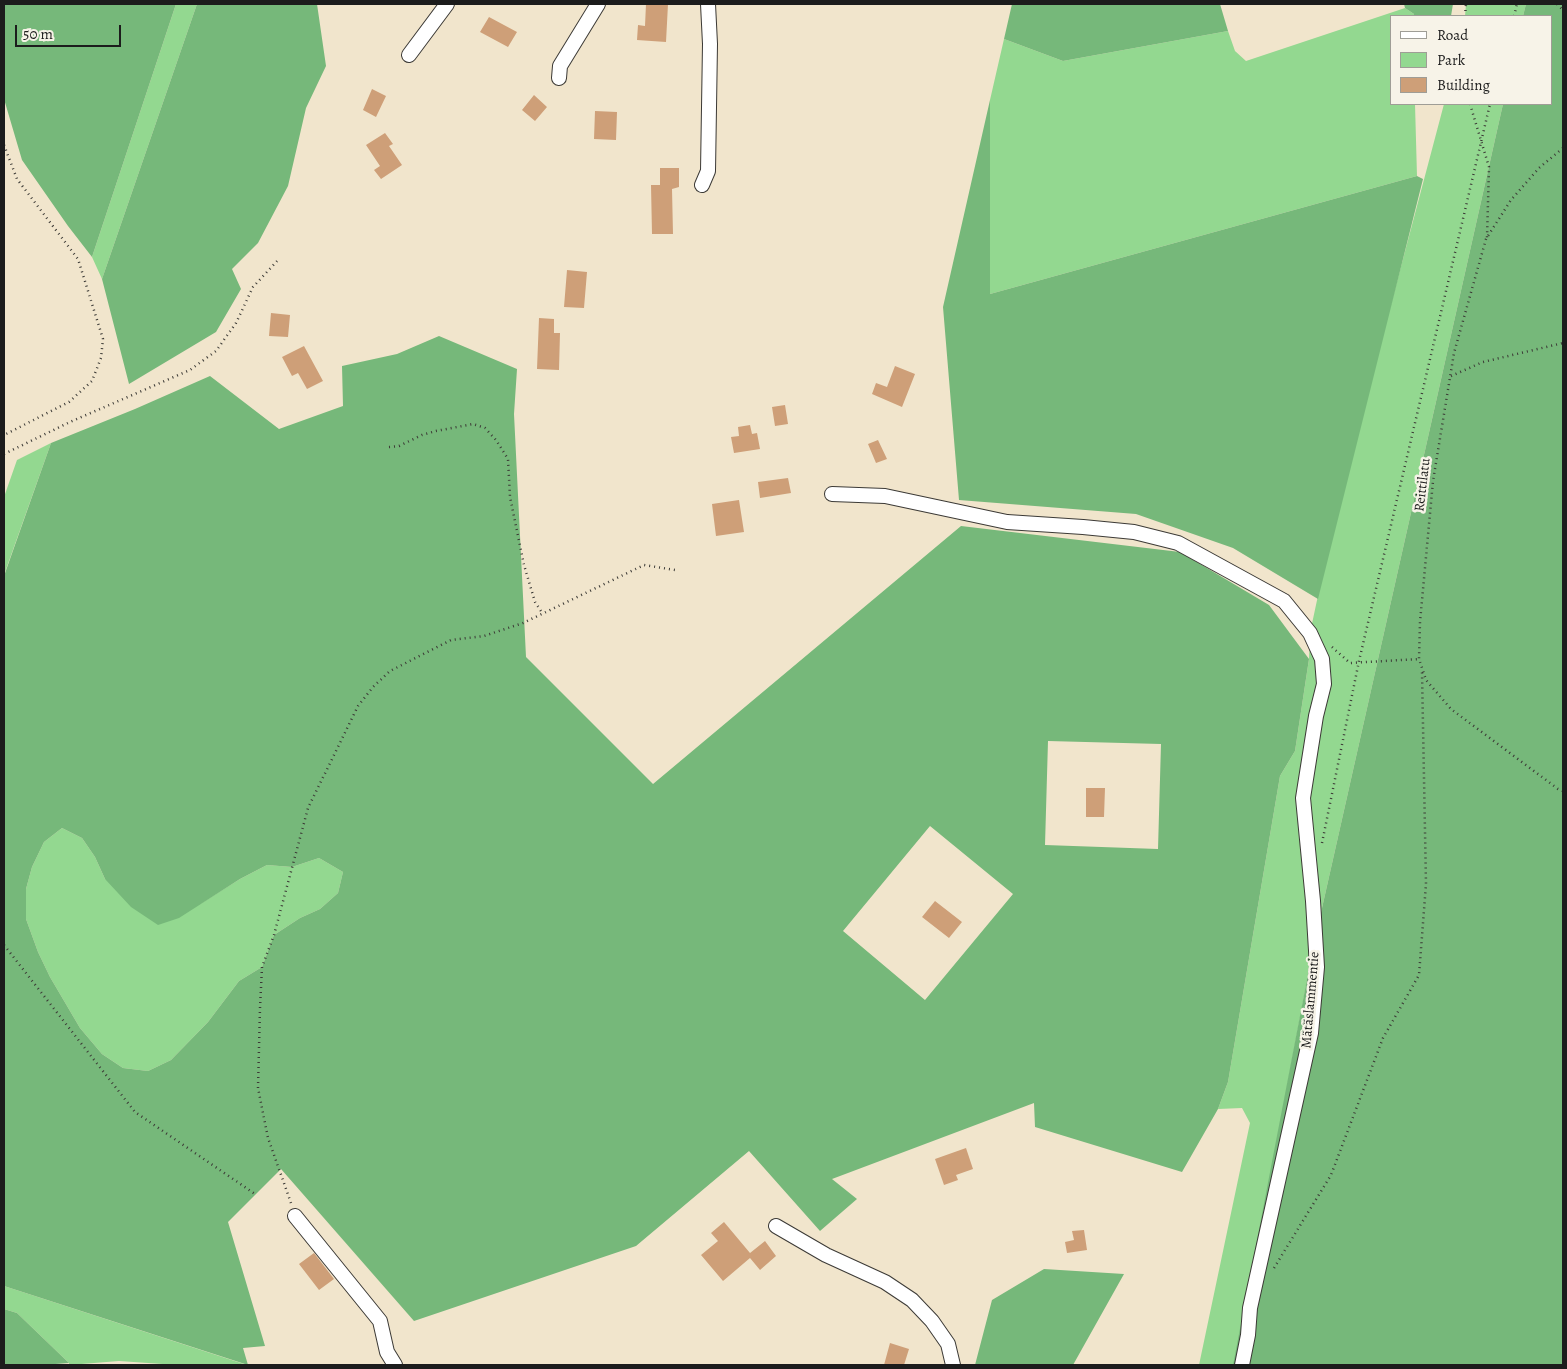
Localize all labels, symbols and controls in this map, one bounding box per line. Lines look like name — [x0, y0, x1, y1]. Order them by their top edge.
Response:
scale bar — [18, 15, 124, 47]
legend — [1390, 15, 1552, 105]
text: 50 m — [23, 24, 53, 44]
text: Road — [1437, 25, 1468, 45]
text: Park — [1437, 50, 1465, 70]
text: Building — [1437, 75, 1490, 95]
street label: Reittilatu — [1411, 457, 1435, 513]
street label: Mätäslammentie — [1298, 951, 1324, 1049]

